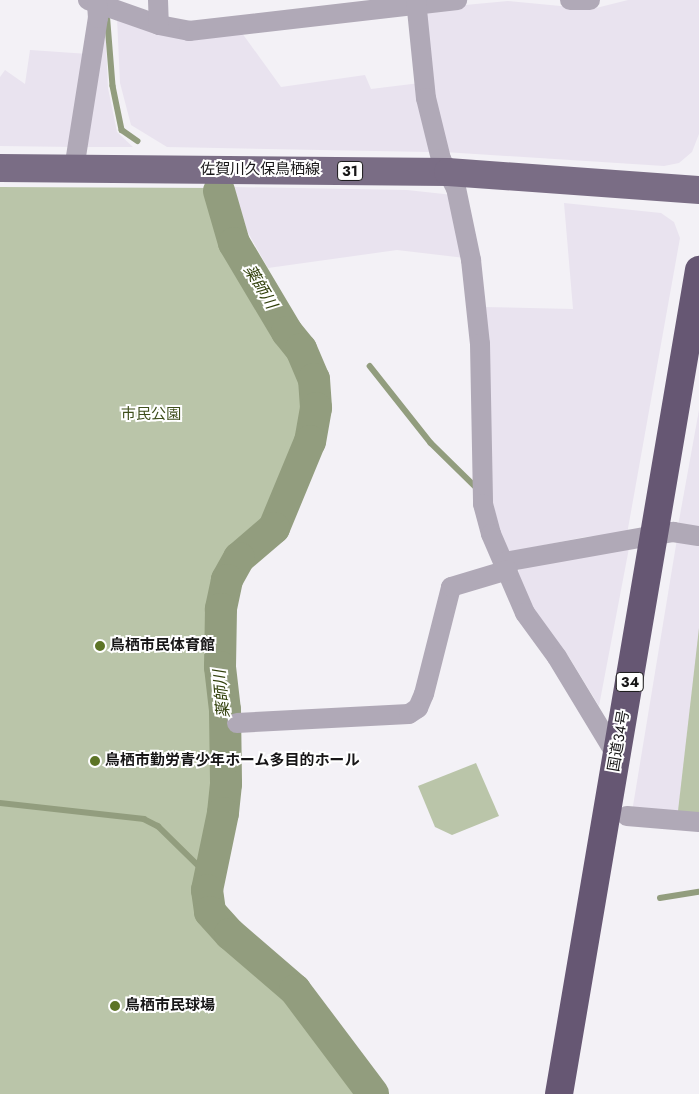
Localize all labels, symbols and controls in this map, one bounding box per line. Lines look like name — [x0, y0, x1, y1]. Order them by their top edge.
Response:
road number: 31 — [336, 160, 364, 182]
street label: 佐賀川久保鳥栖線 — [200, 161, 320, 179]
water label: 薬師川 — [239, 261, 281, 313]
park label: 市民公園 — [121, 406, 181, 424]
place label: 鳥栖市民体育館 — [110, 637, 215, 655]
marker: 鳥栖市民体育館 — [94, 640, 106, 652]
water label: 薬師川 — [210, 669, 234, 719]
road number: 34 — [615, 670, 645, 694]
street label: 国道34号 — [605, 709, 633, 773]
place label: 鳥栖市勤労青少年ホーム多目的ホール — [105, 752, 360, 770]
marker: 鳥栖市勤労青少年ホーム多目的ホール — [89, 755, 101, 767]
place label: 鳥栖市民球場 — [125, 997, 215, 1015]
marker: 鳥栖市民球場 — [109, 1000, 121, 1012]

